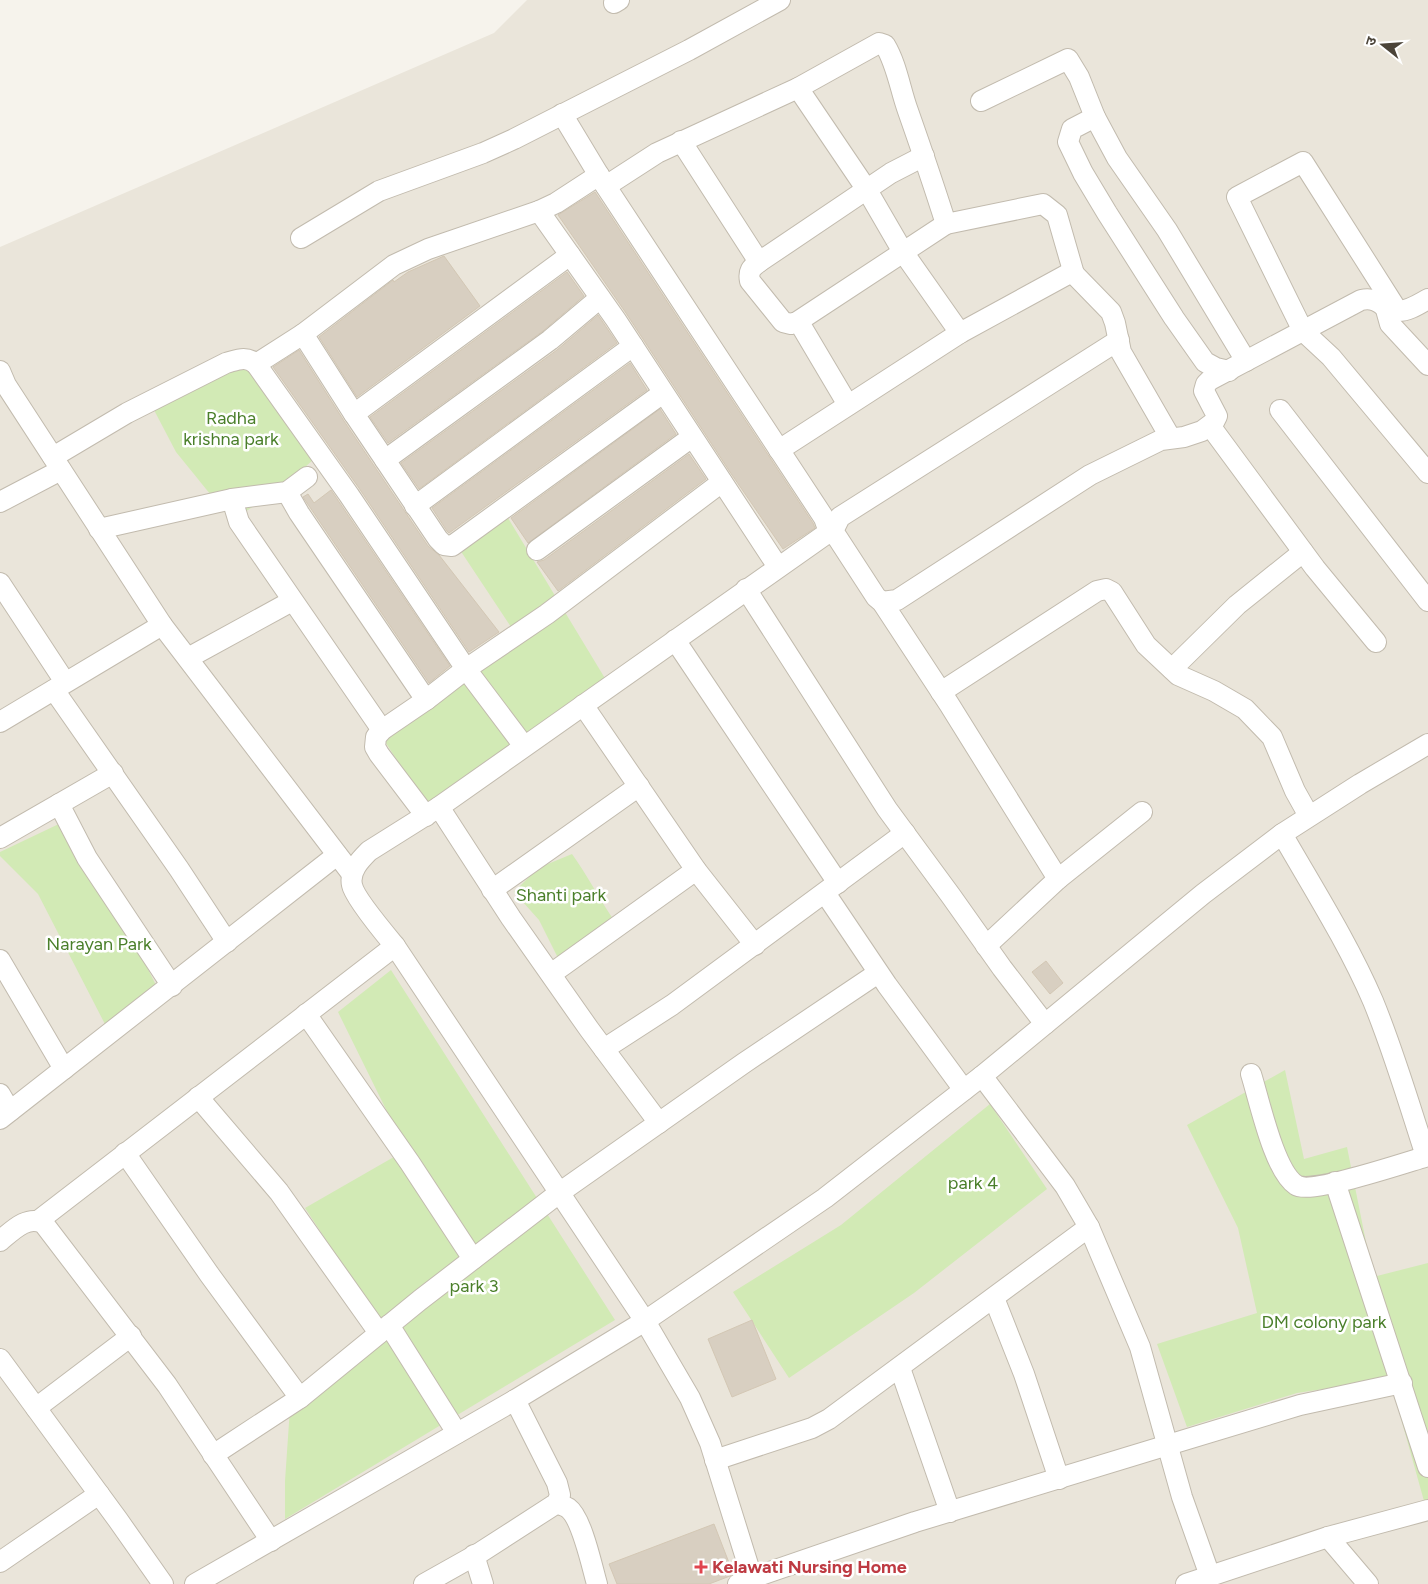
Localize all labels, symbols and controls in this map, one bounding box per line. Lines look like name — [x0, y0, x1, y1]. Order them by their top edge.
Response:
north arrow — [1358, 20, 1408, 70]
text: उ — [1362, 34, 1381, 48]
park label: Radha krishna park — [183, 407, 279, 450]
park label: Shanti park — [516, 884, 606, 906]
park label: Narayan Park — [46, 933, 152, 955]
park label: park 4 — [948, 1172, 998, 1194]
park label: park 3 — [450, 1275, 498, 1297]
park label: DM colony park — [1261, 1311, 1387, 1333]
place label: Kelawati Nursing Home — [712, 1556, 907, 1578]
marker: Kelawati Nursing Home — [694, 1560, 708, 1574]

